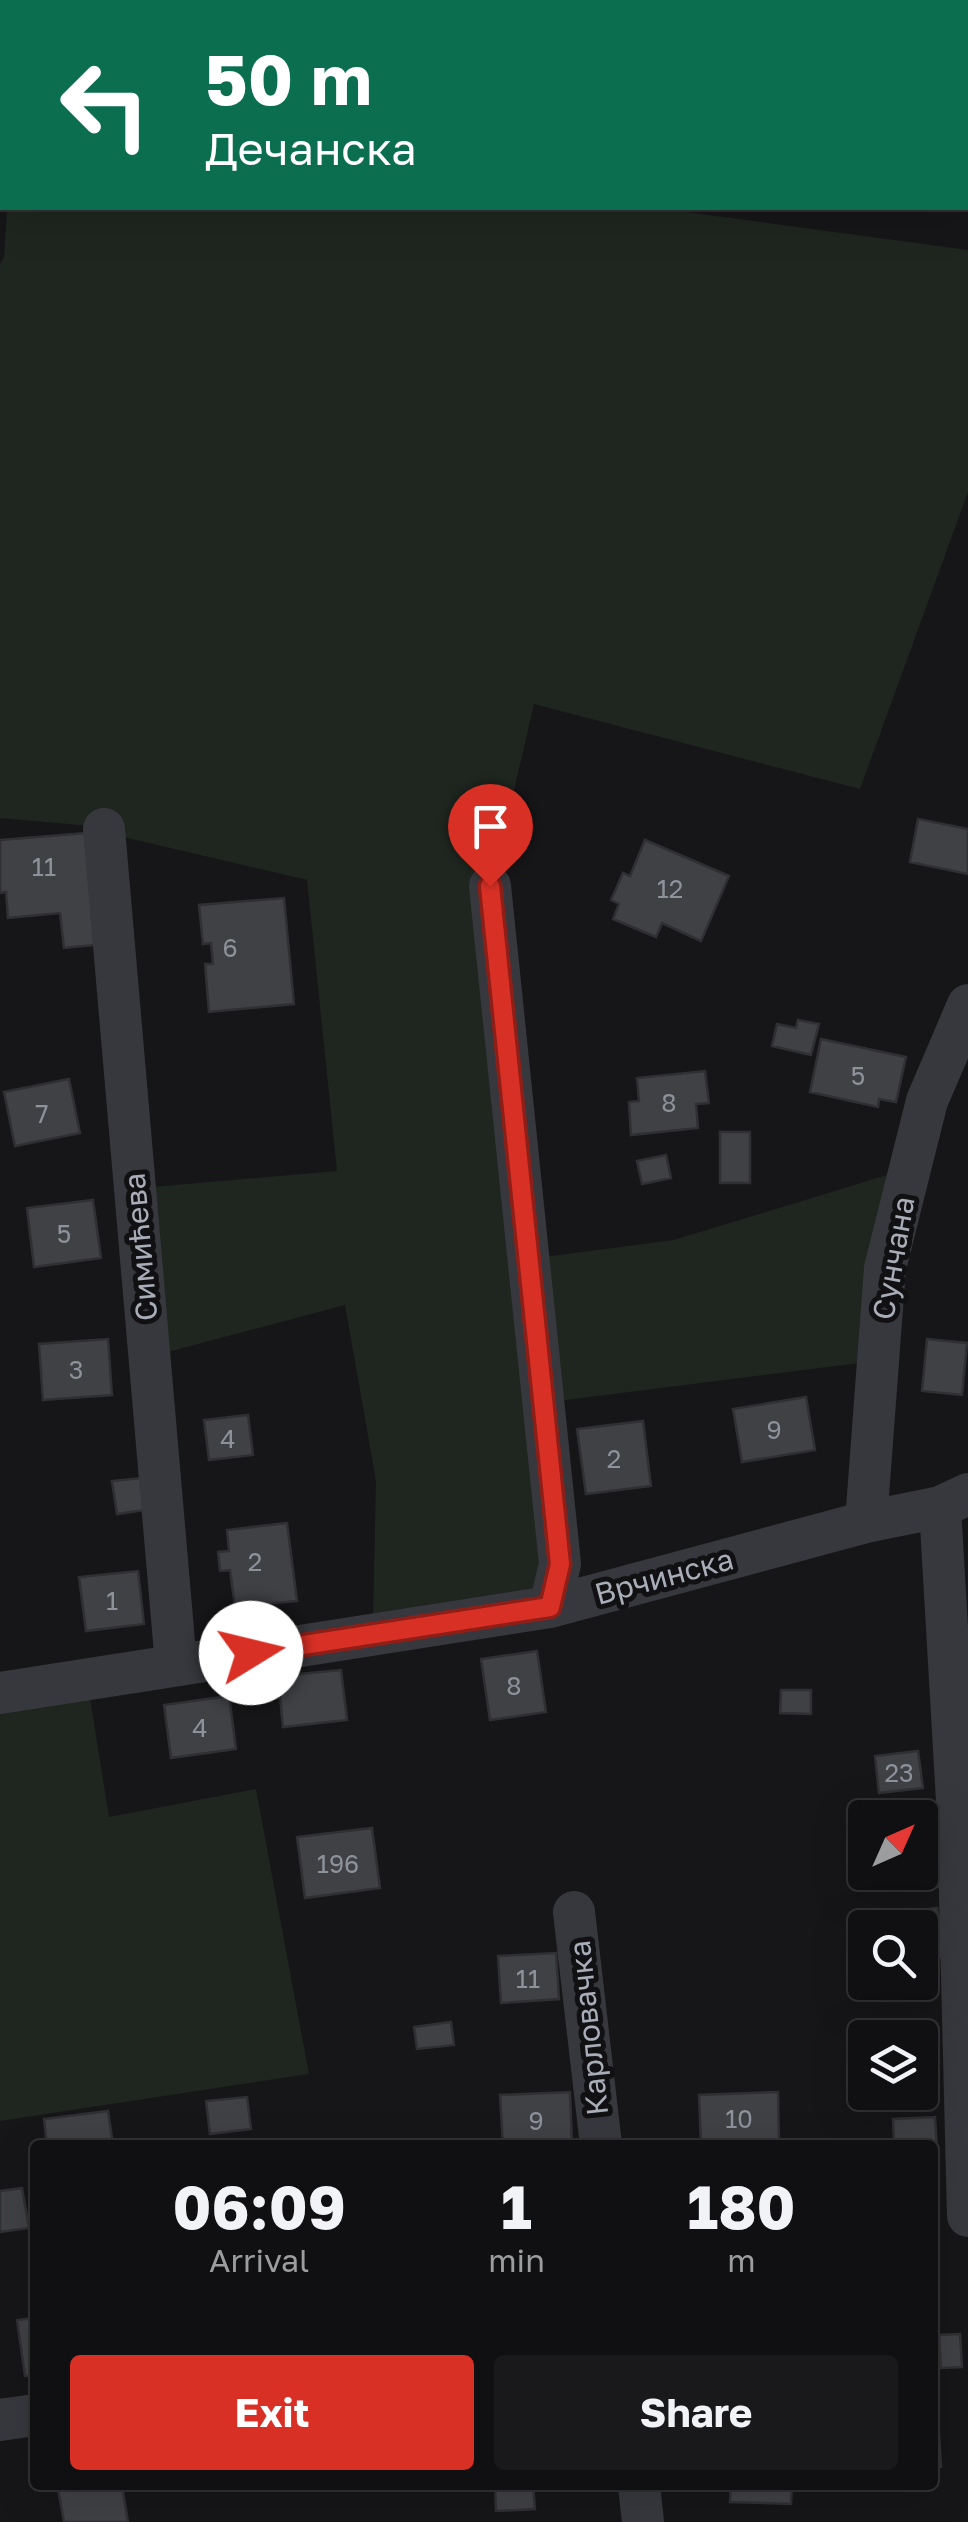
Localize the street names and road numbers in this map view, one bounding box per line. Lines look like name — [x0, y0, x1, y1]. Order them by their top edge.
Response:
street label: Симићева — [116, 1171, 164, 1323]
street label: Сунчана — [864, 1194, 922, 1322]
street label: Врчинска — [591, 1540, 737, 1612]
street label: Карловачка — [561, 1939, 615, 2117]

